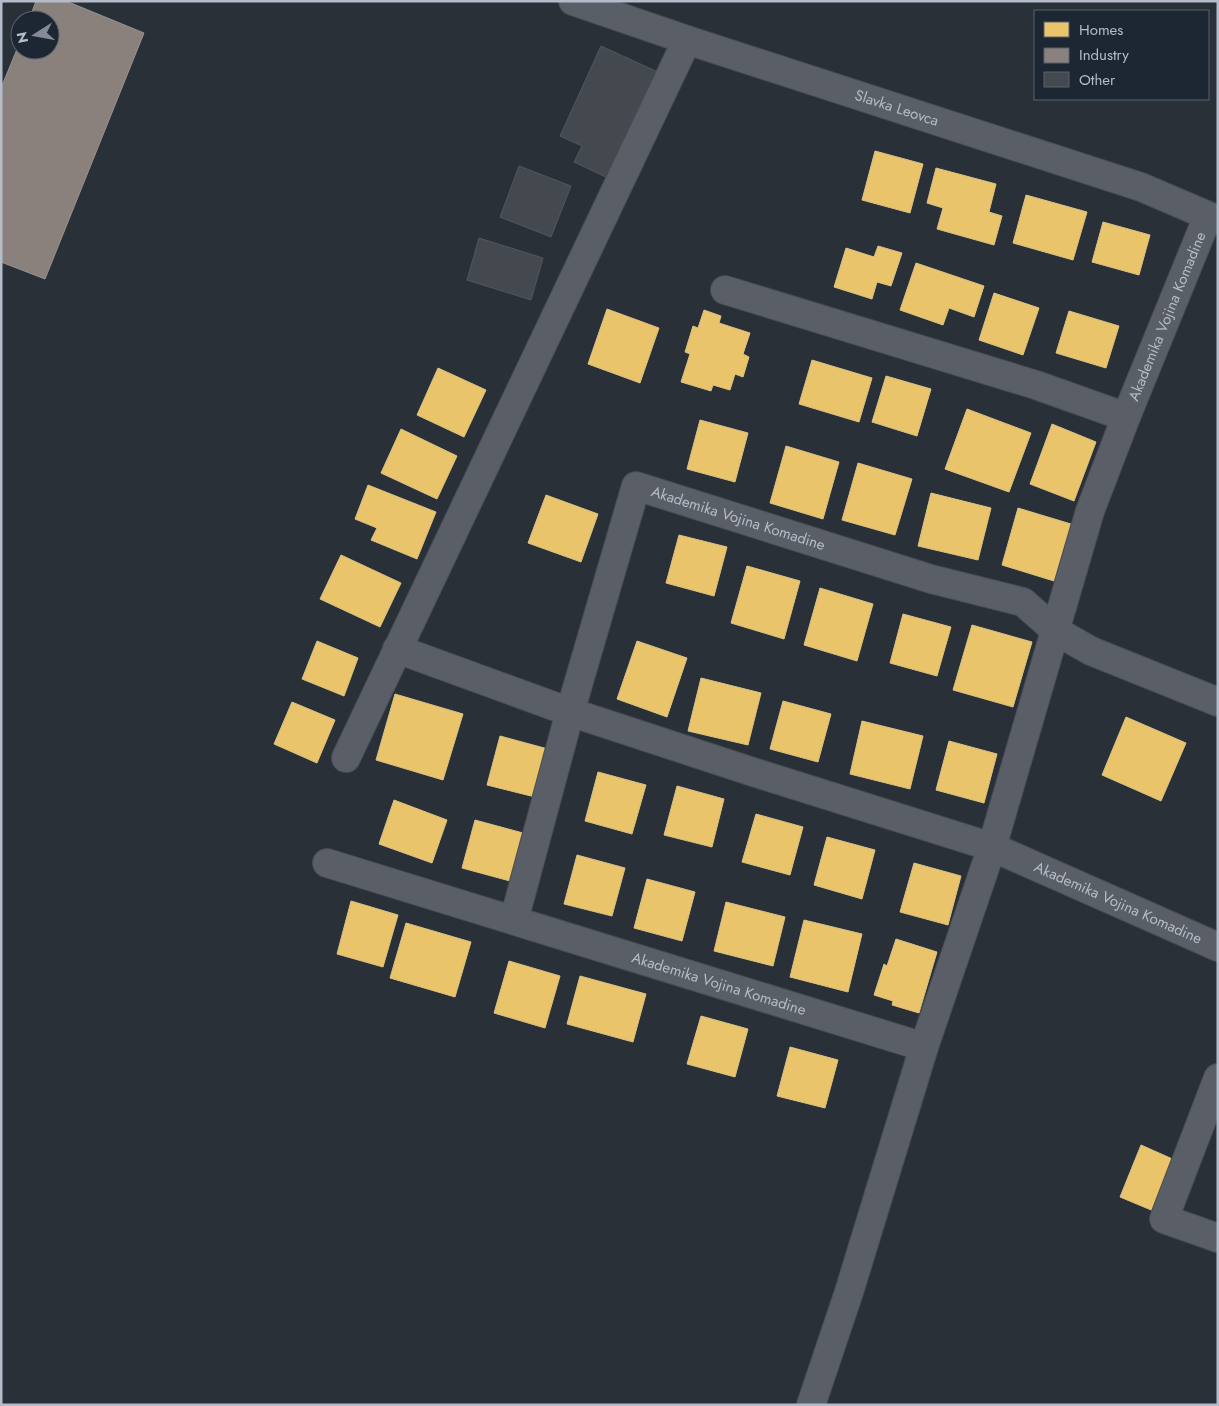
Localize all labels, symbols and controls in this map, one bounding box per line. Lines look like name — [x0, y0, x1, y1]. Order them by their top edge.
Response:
north arrow — [10, 10, 60, 60]
legend — [1034, 10, 1209, 100]
text: Homes — [1079, 19, 1123, 41]
text: N — [11, 30, 33, 45]
text: Industry — [1079, 44, 1129, 66]
text: Other — [1079, 69, 1116, 91]
street label: Slavka Leovca — [852, 84, 942, 132]
street label: Akademika Vojina Komadine — [1123, 228, 1212, 405]
street label: Akademika Vojina Komadine — [648, 480, 828, 556]
street label: Akademika Vojina Komadine — [1031, 856, 1206, 950]
street label: Akademika Vojina Komadine — [629, 947, 809, 1021]

